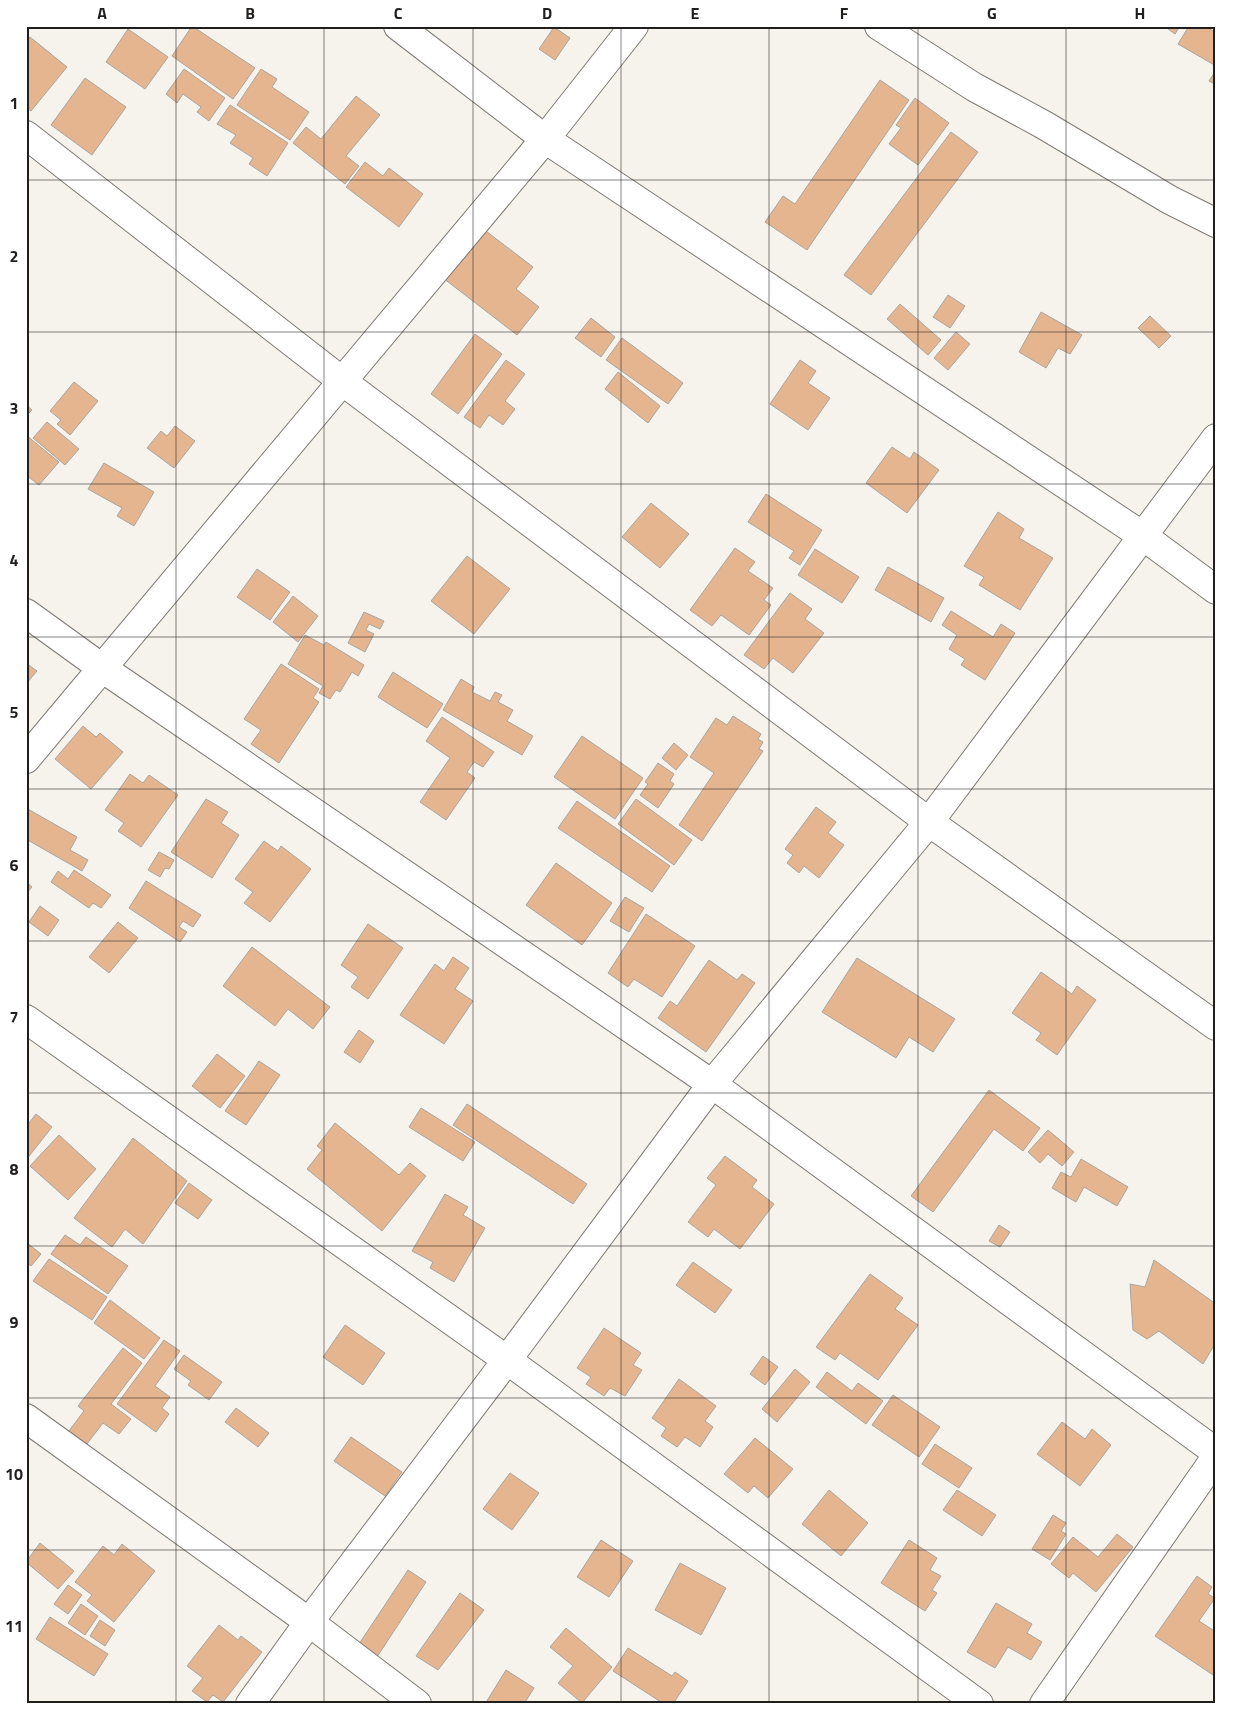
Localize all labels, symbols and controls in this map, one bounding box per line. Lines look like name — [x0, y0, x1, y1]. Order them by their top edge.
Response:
text: A — [97, 1, 107, 25]
text: B — [245, 1, 255, 25]
text: C — [394, 1, 403, 25]
text: D — [542, 1, 552, 25]
text: E — [691, 1, 700, 25]
text: F — [840, 1, 849, 25]
text: G — [987, 1, 997, 25]
text: H — [1135, 1, 1145, 25]
text: 1 — [10, 91, 18, 115]
text: 2 — [10, 244, 18, 268]
text: 3 — [10, 396, 18, 420]
text: 4 — [10, 548, 19, 572]
text: 5 — [10, 700, 19, 724]
text: 6 — [10, 853, 19, 877]
text: 7 — [10, 1005, 18, 1029]
text: 8 — [10, 1157, 19, 1181]
text: 9 — [10, 1310, 19, 1334]
text: 10 — [5, 1462, 23, 1486]
text: 11 — [5, 1614, 23, 1638]

